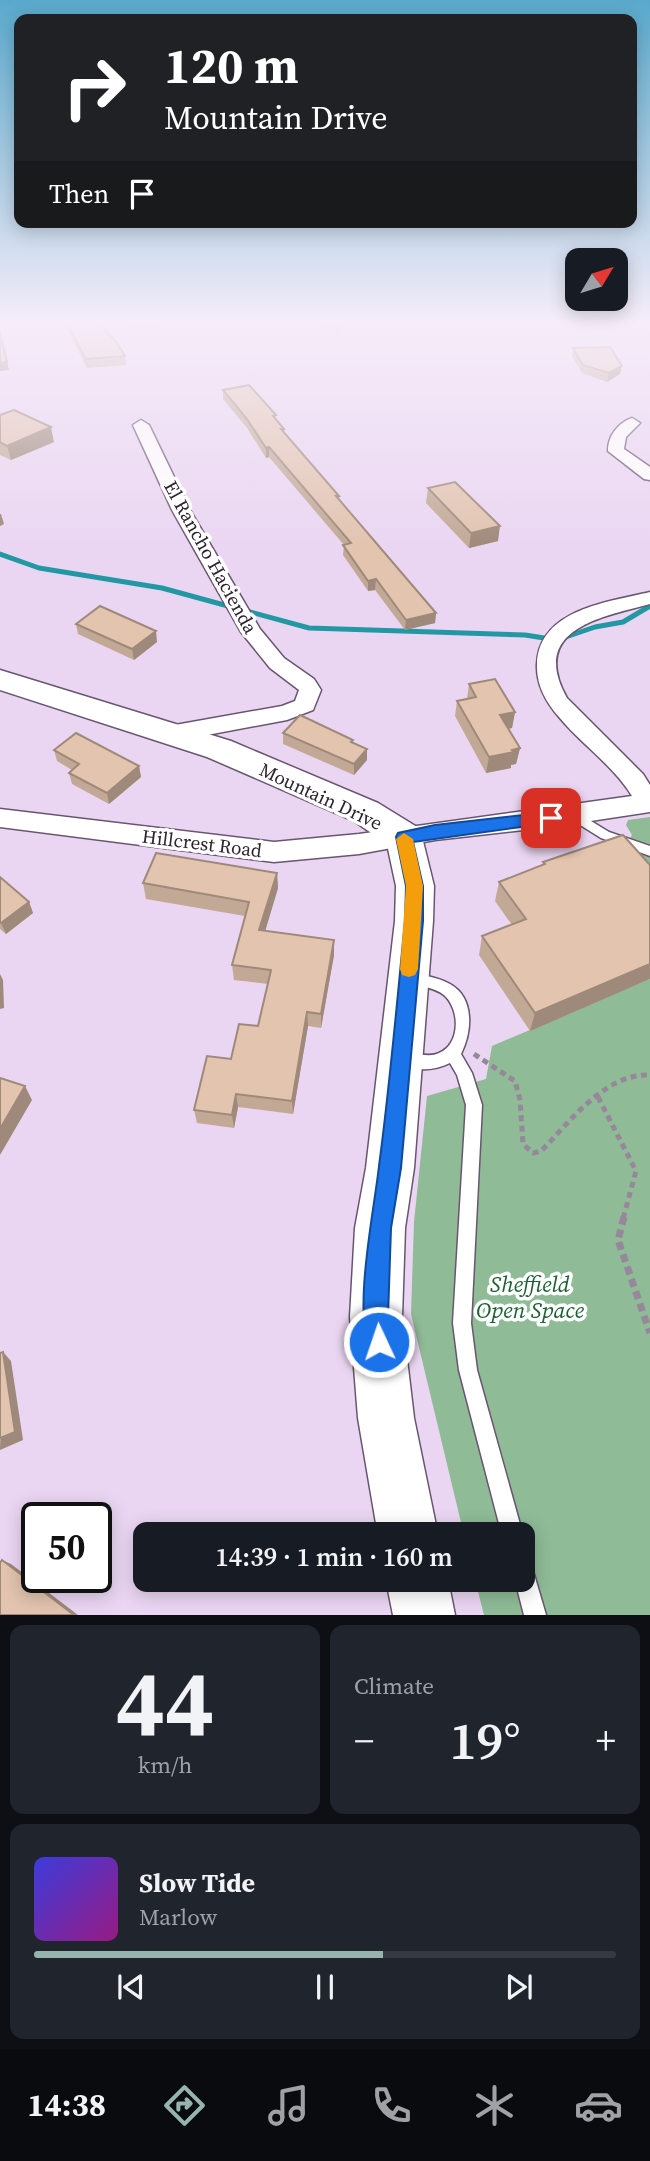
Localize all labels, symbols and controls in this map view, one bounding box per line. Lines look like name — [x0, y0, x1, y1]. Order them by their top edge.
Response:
text: 120 m — [164, 32, 299, 99]
icon: right — [49, 42, 140, 133]
text: Mountain Drive — [164, 96, 388, 140]
icon: arrive — [123, 175, 161, 213]
text: Then — [49, 176, 109, 212]
north arrow — [565, 248, 628, 312]
map controls — [565, 248, 628, 311]
street label: El Rancho Hacienda — [158, 476, 264, 638]
street label: Mountain Drive — [255, 756, 387, 836]
pin — [521, 788, 581, 848]
icon: arrive — [532, 799, 570, 837]
street label: Hillcrest Road — [141, 823, 264, 863]
park label: Sheffield Open Space — [476, 1268, 585, 1326]
position arrow — [342, 1305, 416, 1379]
speed limit sign: 50 — [21, 1502, 112, 1593]
text: 14:39 · 1 min · 160 m — [215, 1539, 453, 1575]
text: 44 — [116, 1641, 214, 1765]
text: Climate — [354, 1670, 434, 1702]
text: 19° — [449, 1705, 521, 1776]
text: − — [354, 1715, 374, 1767]
text: + — [596, 1715, 616, 1767]
text: km/h — [138, 1749, 192, 1781]
text: Slow Tide — [139, 1865, 255, 1901]
text: Marlow — [139, 1901, 217, 1933]
icon: previous — [112, 1968, 150, 2006]
icon: pause — [306, 1968, 344, 2006]
icon: next — [500, 1968, 538, 2006]
icon: directions — [160, 2081, 209, 2130]
icon: music — [264, 2081, 313, 2130]
icon: phone — [367, 2081, 416, 2130]
icon: climate — [470, 2081, 519, 2130]
icon: car — [574, 2081, 623, 2130]
text: 14:38 — [27, 2083, 106, 2127]

